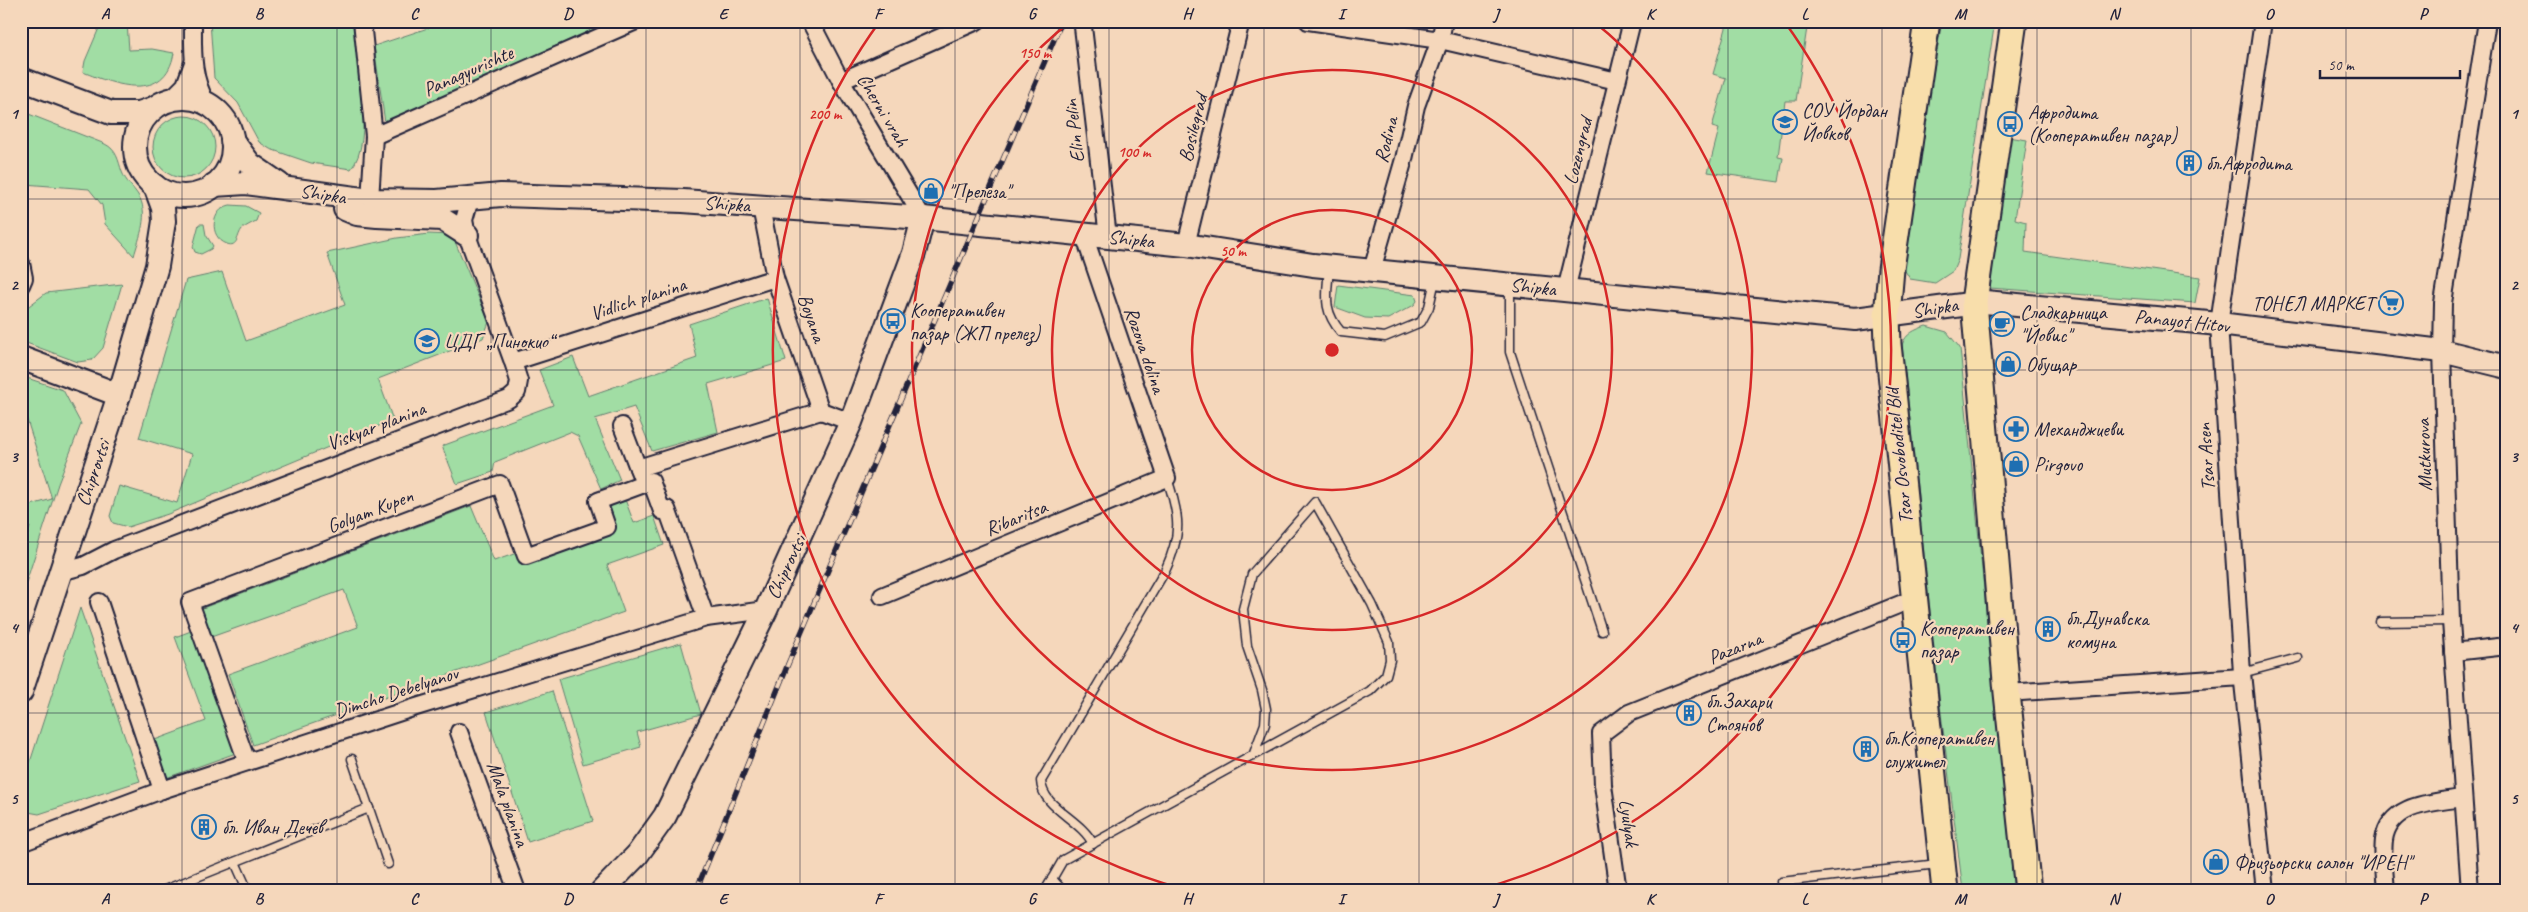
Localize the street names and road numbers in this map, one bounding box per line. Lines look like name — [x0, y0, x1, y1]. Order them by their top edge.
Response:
street label: Panagyurishte — [419, 40, 518, 102]
street label: Cherni vrah — [851, 69, 915, 152]
street label: Bosilegrad — [1173, 89, 1214, 164]
street label: Elin Pelin — [1058, 97, 1090, 164]
street label: Lozengrad — [1558, 112, 1599, 187]
street label: Rodina — [1368, 113, 1404, 166]
street label: Shipka — [298, 178, 350, 210]
street label: Shipka — [703, 190, 753, 218]
street label: Shipka — [1107, 224, 1157, 254]
street label: Vidlich planina — [587, 271, 691, 326]
street label: Shipka — [1509, 272, 1559, 302]
street label: Boyana — [792, 291, 832, 347]
street label: Shipka — [1910, 292, 1962, 324]
street label: Rozova dolina — [1119, 303, 1172, 398]
street label: Panayot Hitov — [2133, 304, 2232, 339]
street label: Tsar Osvoboditel Bld — [1879, 384, 1919, 525]
street label: Viskyar planina — [323, 395, 431, 456]
street label: Mutkurova — [2410, 417, 2438, 492]
street label: Tsar Asen — [2191, 421, 2221, 492]
street label: Chiprovtsi — [70, 435, 117, 509]
street label: Golyam Kupen — [323, 483, 418, 539]
street label: Ribaritsa — [981, 494, 1052, 542]
street label: Chiprovtsi — [760, 529, 813, 603]
street label: Pazarna — [1704, 625, 1767, 670]
street label: Dimcho Debelyanov — [331, 660, 462, 724]
street label: Mala planina — [481, 758, 536, 852]
street label: Lyulyak — [1613, 798, 1645, 850]

